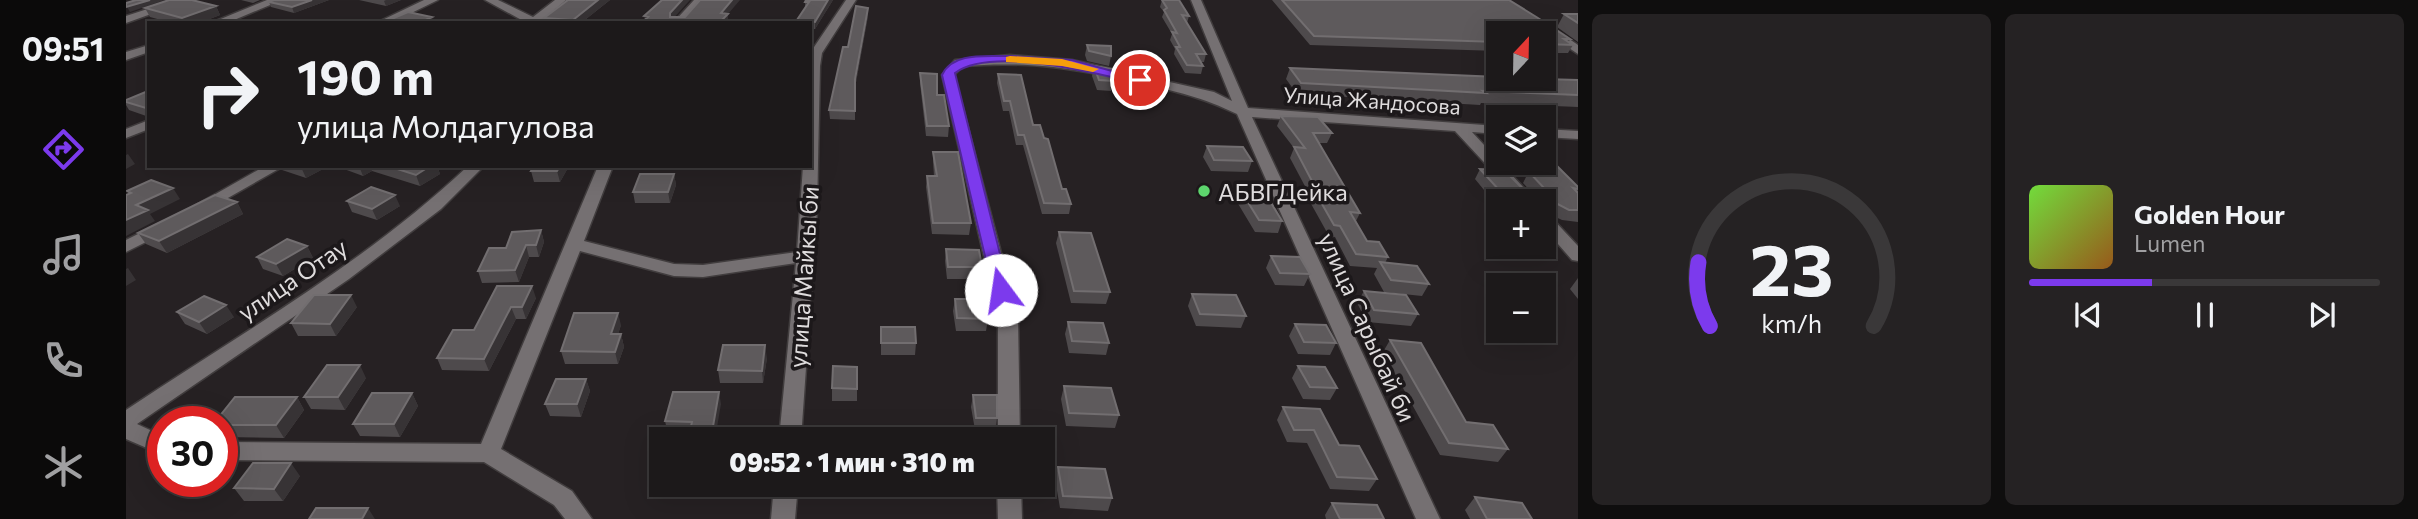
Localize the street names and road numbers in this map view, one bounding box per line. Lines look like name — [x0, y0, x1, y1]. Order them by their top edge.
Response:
street label: Улица Жандосова — [1282, 81, 1462, 119]
street label: улица Майкы би — [782, 185, 824, 369]
street label: улица Сарыбай би — [1313, 228, 1423, 426]
street label: улица Отау — [232, 232, 352, 326]

